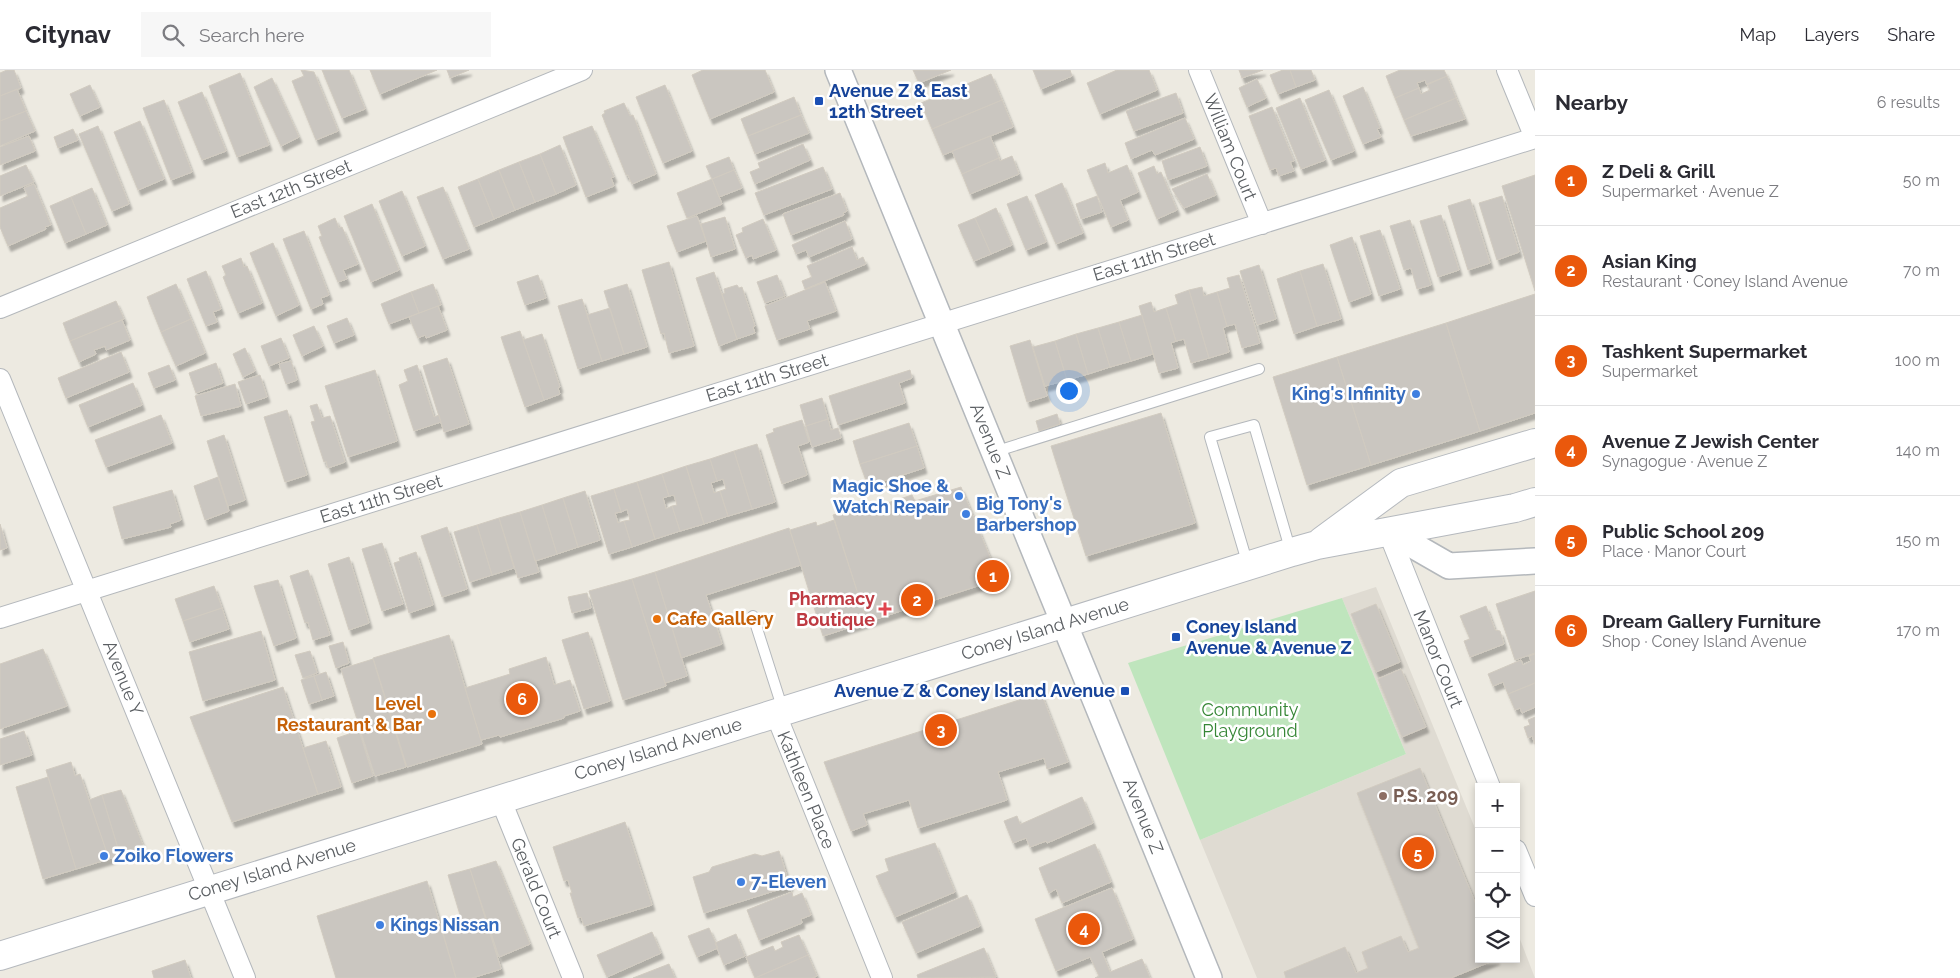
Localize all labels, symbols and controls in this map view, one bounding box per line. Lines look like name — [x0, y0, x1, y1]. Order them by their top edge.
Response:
search box — [141, 12, 491, 57]
text: Citynav — [25, 20, 111, 49]
icon: search — [159, 21, 187, 49]
text: Search here — [199, 24, 304, 46]
text: Map — [1740, 24, 1776, 45]
text: Layers — [1804, 24, 1859, 45]
text: Share — [1887, 24, 1935, 45]
place label: Avenue Z & East 12th Street — [829, 80, 968, 122]
street label: William Court — [1199, 90, 1261, 203]
text: Nearby — [1555, 90, 1628, 115]
text: 6 results — [1877, 93, 1940, 112]
marker: Avenue Z & East 12th Street — [813, 95, 825, 107]
street label: East 12th Street — [227, 155, 354, 222]
text: Z Deli & Grill — [1602, 160, 1715, 182]
text: 1 — [1567, 171, 1575, 190]
text: 50 m — [1903, 171, 1940, 190]
text: Supermarket · Avenue Z — [1602, 182, 1779, 201]
street label: East 11th Street — [1090, 228, 1217, 285]
text: Asian King — [1602, 250, 1697, 272]
text: 2 — [1566, 261, 1576, 280]
text: 70 m — [1903, 261, 1940, 280]
text: Restaurant · Coney Island Avenue — [1602, 272, 1848, 291]
text: Tashkent Supermarket — [1602, 340, 1807, 362]
street label: East 11th Street — [703, 349, 830, 406]
text: 3 — [1567, 351, 1575, 370]
text: 100 m — [1895, 351, 1940, 370]
text: Supermarket — [1602, 362, 1698, 381]
your location — [1056, 378, 1082, 404]
place label: King's Infinity — [1291, 383, 1406, 404]
marker: King's Infinity — [1410, 388, 1422, 400]
street label: Avenue Z — [966, 400, 1015, 481]
text: Avenue Z Jewish Center — [1602, 430, 1819, 452]
text: 4 — [1566, 441, 1576, 460]
text: 140 m — [1896, 441, 1940, 460]
text: Synagogue · Avenue Z — [1602, 452, 1767, 471]
street label: East 11th Street — [317, 470, 444, 527]
place label: Magic Shoe & Watch Repair — [832, 475, 949, 517]
marker: Magic Shoe & Watch Repair — [953, 490, 965, 502]
place label: Big Tony's Barbershop — [976, 493, 1077, 535]
marker: Big Tony's Barbershop — [960, 508, 972, 520]
text: Public School 209 — [1602, 520, 1764, 542]
text: 5 — [1567, 531, 1575, 550]
text: 150 m — [1896, 531, 1940, 550]
text: Place · Manor Court — [1602, 542, 1746, 561]
pin: 1 — [977, 557, 1009, 595]
pin: 2 — [901, 581, 933, 619]
place label: Pharmacy Boutique — [789, 588, 875, 630]
street label: Coney Island Avenue — [958, 593, 1132, 664]
marker: Pharmacy Boutique — [879, 603, 891, 615]
street label: Manor Court — [1409, 607, 1468, 711]
place label: Cafe Gallery — [667, 608, 774, 629]
text: Dream Gallery Furniture — [1602, 610, 1821, 632]
marker: Cafe Gallery — [651, 613, 663, 625]
place label: Coney Island Avenue & Avenue Z — [1186, 616, 1352, 658]
text: 6 — [1566, 621, 1576, 640]
text: 170 m — [1896, 621, 1940, 640]
marker: Coney Island Avenue & Avenue Z — [1170, 631, 1182, 643]
text: Shop · Coney Island Avenue — [1602, 632, 1807, 651]
street label: Avenue Y — [99, 637, 148, 719]
pin: 6 — [506, 680, 538, 718]
place label: Avenue Z & Coney Island Avenue — [834, 680, 1115, 701]
marker: Avenue Z & Coney Island Avenue — [1119, 685, 1131, 697]
place label: Level Restaurant & Bar — [276, 693, 422, 735]
park label: Community Playground — [1201, 699, 1299, 741]
marker: Level Restaurant & Bar — [426, 708, 438, 720]
pin: 3 — [925, 711, 957, 749]
street label: Coney Island Avenue — [571, 713, 745, 784]
street label: Kathleen Place — [773, 728, 840, 852]
street label: Avenue Z — [1119, 775, 1168, 856]
map controls — [1475, 783, 1520, 963]
button: + — [1475, 783, 1520, 828]
place label: P.S. 209 — [1393, 785, 1458, 806]
marker: P.S. 209 — [1377, 790, 1389, 802]
button: − — [1475, 828, 1520, 873]
street label: Coney Island Avenue — [185, 834, 359, 905]
pin: 5 — [1402, 834, 1434, 872]
street label: Gerald Court — [507, 835, 566, 941]
place label: Zoiko Flowers — [114, 845, 233, 866]
marker: Zoiko Flowers — [98, 850, 110, 862]
place label: 7-Eleven — [751, 871, 827, 892]
button: locate — [1475, 873, 1520, 918]
marker: 7-Eleven — [735, 876, 747, 888]
pin: 4 — [1068, 910, 1100, 948]
place label: Kings Nissan — [390, 914, 499, 935]
button: layers — [1475, 918, 1520, 963]
marker: Kings Nissan — [374, 919, 386, 931]

